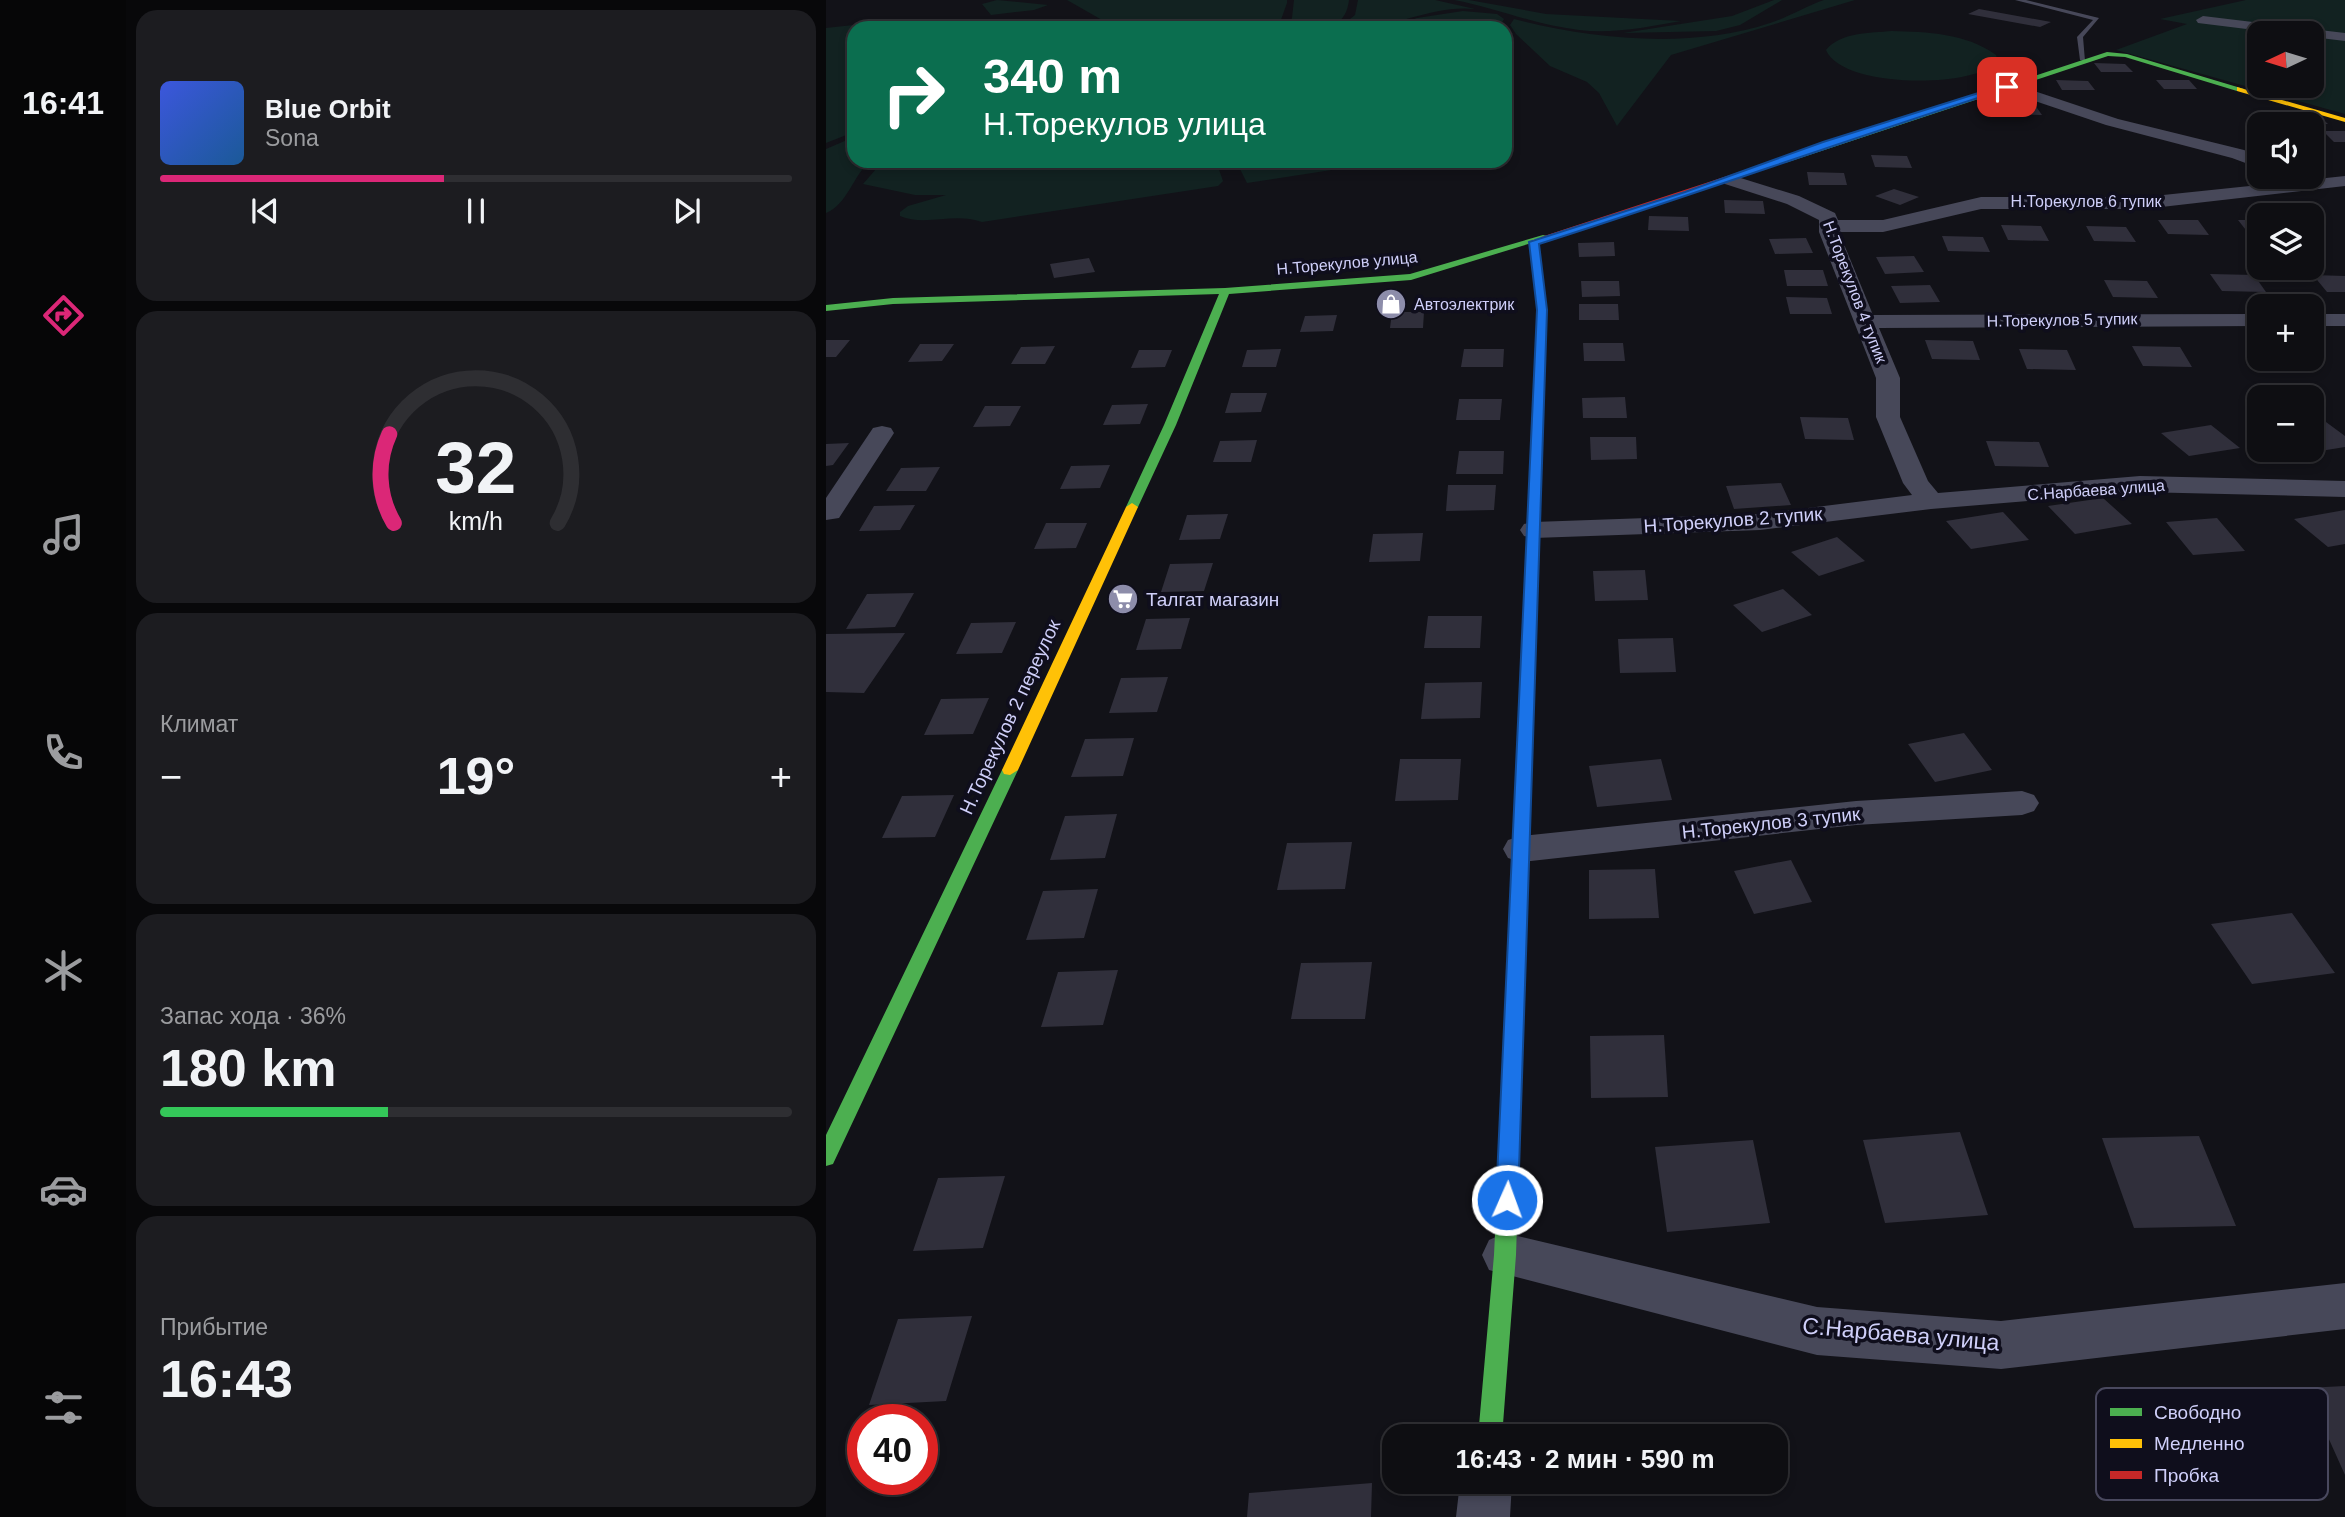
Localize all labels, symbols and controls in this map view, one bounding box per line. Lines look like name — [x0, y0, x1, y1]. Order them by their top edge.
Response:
north arrow — [2247, 21, 2324, 98]
map controls — [2247, 21, 2324, 462]
icon: right — [868, 49, 959, 140]
text: 340 m — [983, 49, 1122, 103]
pin — [1977, 57, 2037, 117]
icon: arrive — [1988, 68, 2026, 106]
text: 16:41 — [22, 85, 104, 121]
text: Blue Orbit — [265, 94, 391, 124]
text: Н.Торекулов улица — [983, 106, 1266, 142]
button: sound — [2247, 112, 2324, 189]
text: Sona — [265, 125, 319, 151]
icon: previous — [246, 192, 284, 230]
icon: pause — [457, 192, 495, 230]
icon: next — [668, 192, 706, 230]
street label: Н.Торекулов 6 тупик — [2011, 193, 2162, 210]
button: layers — [2247, 203, 2324, 280]
street label: Н.Торекулов 4 тупик — [1820, 219, 1890, 366]
street label: Н.Торекулов улица — [1276, 248, 1418, 278]
shop icon: Автоэлектрик — [1374, 287, 1408, 321]
icon: directions — [39, 291, 88, 340]
button: + — [2247, 294, 2324, 371]
place label: Автоэлектрик — [1414, 296, 1515, 313]
street label: Н.Торекулов 5 тупик — [1986, 310, 2139, 330]
button: − — [2247, 385, 2324, 462]
text: 32 — [436, 428, 516, 509]
street label: С.Нарбаева улица — [2027, 477, 2165, 503]
street label: Н.Торекулов 2 тупик — [1643, 503, 1824, 537]
text: km/h — [449, 507, 503, 535]
icon: music — [39, 510, 88, 559]
supermarket icon: Талгат магазин — [1106, 582, 1140, 616]
place label: Талгат магазин — [1146, 589, 1279, 610]
street label: Н.Торекулов 2 переулок — [956, 616, 1065, 818]
text: Климат — [160, 711, 238, 737]
icon: phone — [39, 728, 88, 777]
text: 19° — [437, 747, 515, 805]
text: − — [160, 756, 182, 798]
text: + — [770, 756, 792, 798]
street label: Н.Торекулов 3 тупик — [1681, 803, 1862, 843]
icon: climate — [39, 946, 88, 995]
text: Запас хода · 36% — [160, 1003, 346, 1029]
text: 180 km — [160, 1039, 336, 1097]
position arrow — [1470, 1163, 1544, 1237]
icon: car — [39, 1165, 88, 1214]
street label: С.Нарбаева улица — [1801, 1312, 2001, 1356]
text: Прибытие — [160, 1314, 268, 1340]
text: 16:43 — [160, 1350, 293, 1408]
icon: filters — [39, 1383, 88, 1432]
legend — [2096, 1388, 2328, 1500]
text: Свободно — [2154, 1402, 2241, 1423]
speed limit sign: 40 — [847, 1404, 938, 1495]
text: Медленно — [2154, 1433, 2244, 1454]
text: 16:43 · 2 мин · 590 m — [1455, 1444, 1715, 1474]
text: Пробка — [2154, 1465, 2219, 1486]

